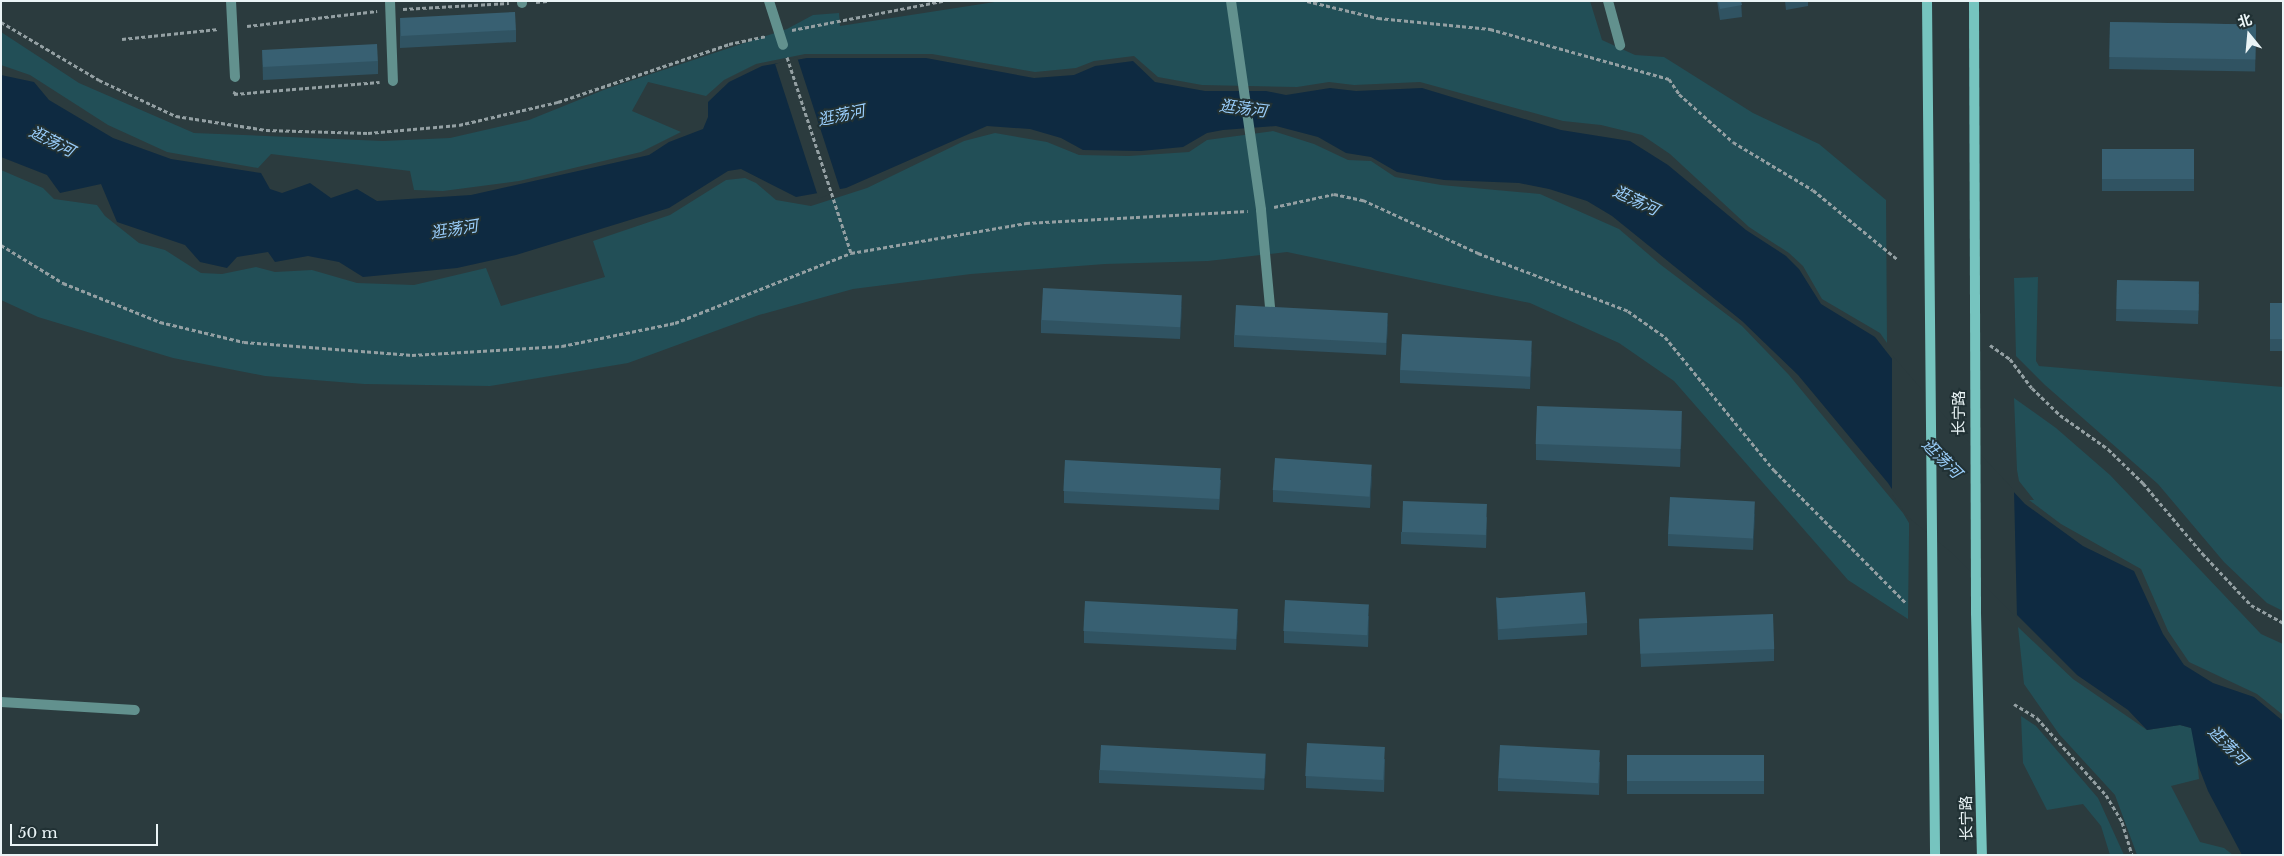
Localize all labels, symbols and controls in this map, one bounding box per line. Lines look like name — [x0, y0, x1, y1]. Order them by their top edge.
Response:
north arrow — [2224, 10, 2274, 60]
text: 北 — [2235, 10, 2254, 31]
water label: 逛荡河 — [1218, 96, 1268, 120]
water label: 逛荡河 — [816, 101, 866, 129]
water label: 逛荡河 — [26, 122, 78, 160]
water label: 逛荡河 — [1610, 181, 1662, 219]
water label: 逛荡河 — [429, 216, 479, 242]
street label: 长宁路 — [1950, 391, 1968, 435]
water label: 逛荡河 — [1918, 434, 1966, 482]
water label: 逛荡河 — [2204, 721, 2252, 769]
street label: 长宁路 — [1957, 795, 1975, 841]
scale bar — [12, 814, 160, 846]
text: 50 m — [18, 823, 58, 842]

